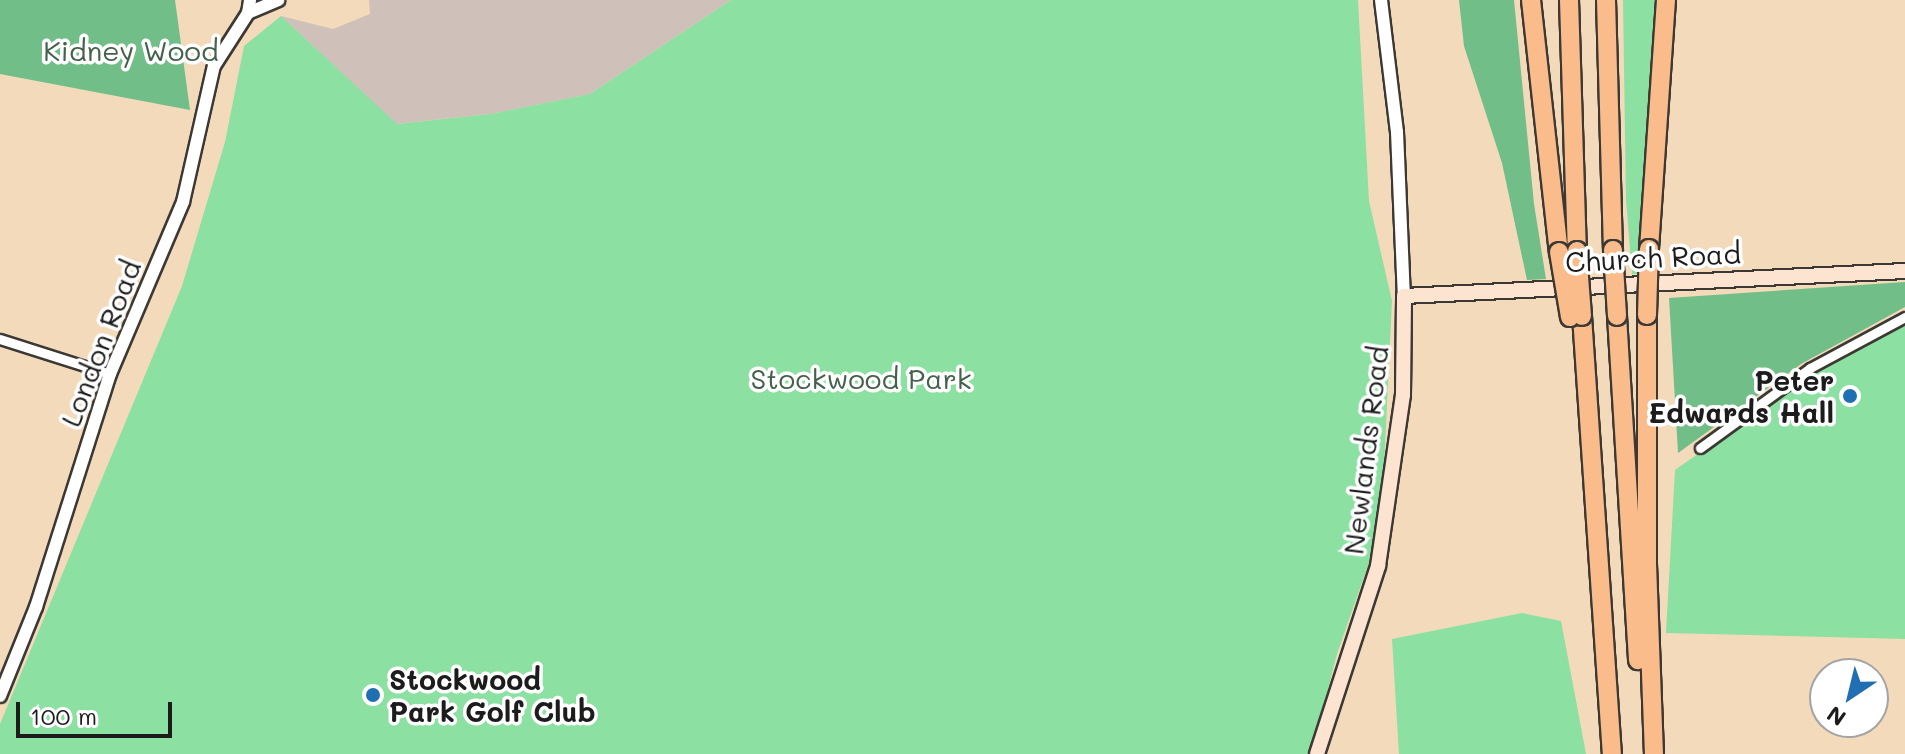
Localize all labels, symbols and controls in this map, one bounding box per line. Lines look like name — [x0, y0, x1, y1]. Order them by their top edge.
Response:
park label: Kidney Wood — [43, 33, 219, 67]
street label: Church Road — [1564, 236, 1742, 278]
street label: London Road — [53, 255, 147, 431]
street label: Newlands Road — [1336, 344, 1394, 556]
park label: Stockwood Park — [750, 361, 972, 395]
place label: Peter Edwards Hall — [1648, 363, 1834, 429]
marker: Peter Edwards Hall — [1841, 387, 1859, 405]
north arrow — [1809, 658, 1889, 738]
place label: Stockwood Park Golf Club — [389, 662, 595, 728]
scale bar — [20, 686, 176, 736]
marker: Stockwood Park Golf Club — [364, 686, 382, 704]
text: 100 m — [30, 700, 97, 731]
text: N — [1821, 700, 1851, 733]

